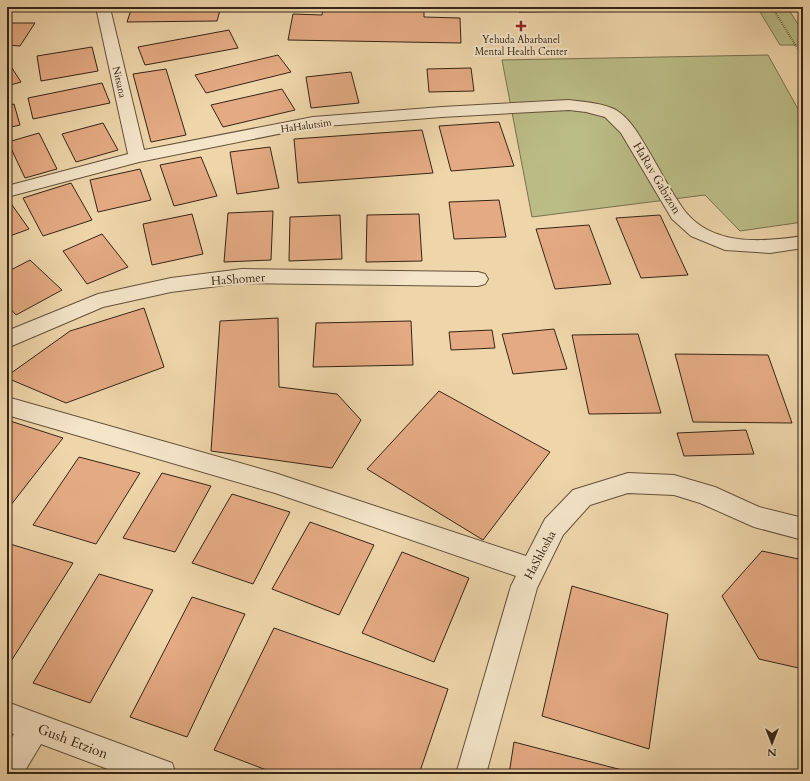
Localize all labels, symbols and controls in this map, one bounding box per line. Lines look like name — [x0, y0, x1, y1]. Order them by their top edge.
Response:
marker: Yehuda Abarbanel Mental Health Center — [515, 20, 527, 32]
place label: Yehuda Abarbanel Mental Health Center — [475, 33, 568, 59]
street label: Nitsana — [109, 65, 130, 100]
street label: HaHalutsim — [280, 115, 333, 136]
street label: HaRav Gabizon — [629, 139, 685, 217]
street label: HaShomer — [210, 269, 266, 289]
street label: HaShlosha — [520, 527, 560, 582]
street label: Gush Etzion — [35, 719, 111, 764]
north arrow — [752, 723, 792, 763]
text: N — [767, 745, 777, 760]

